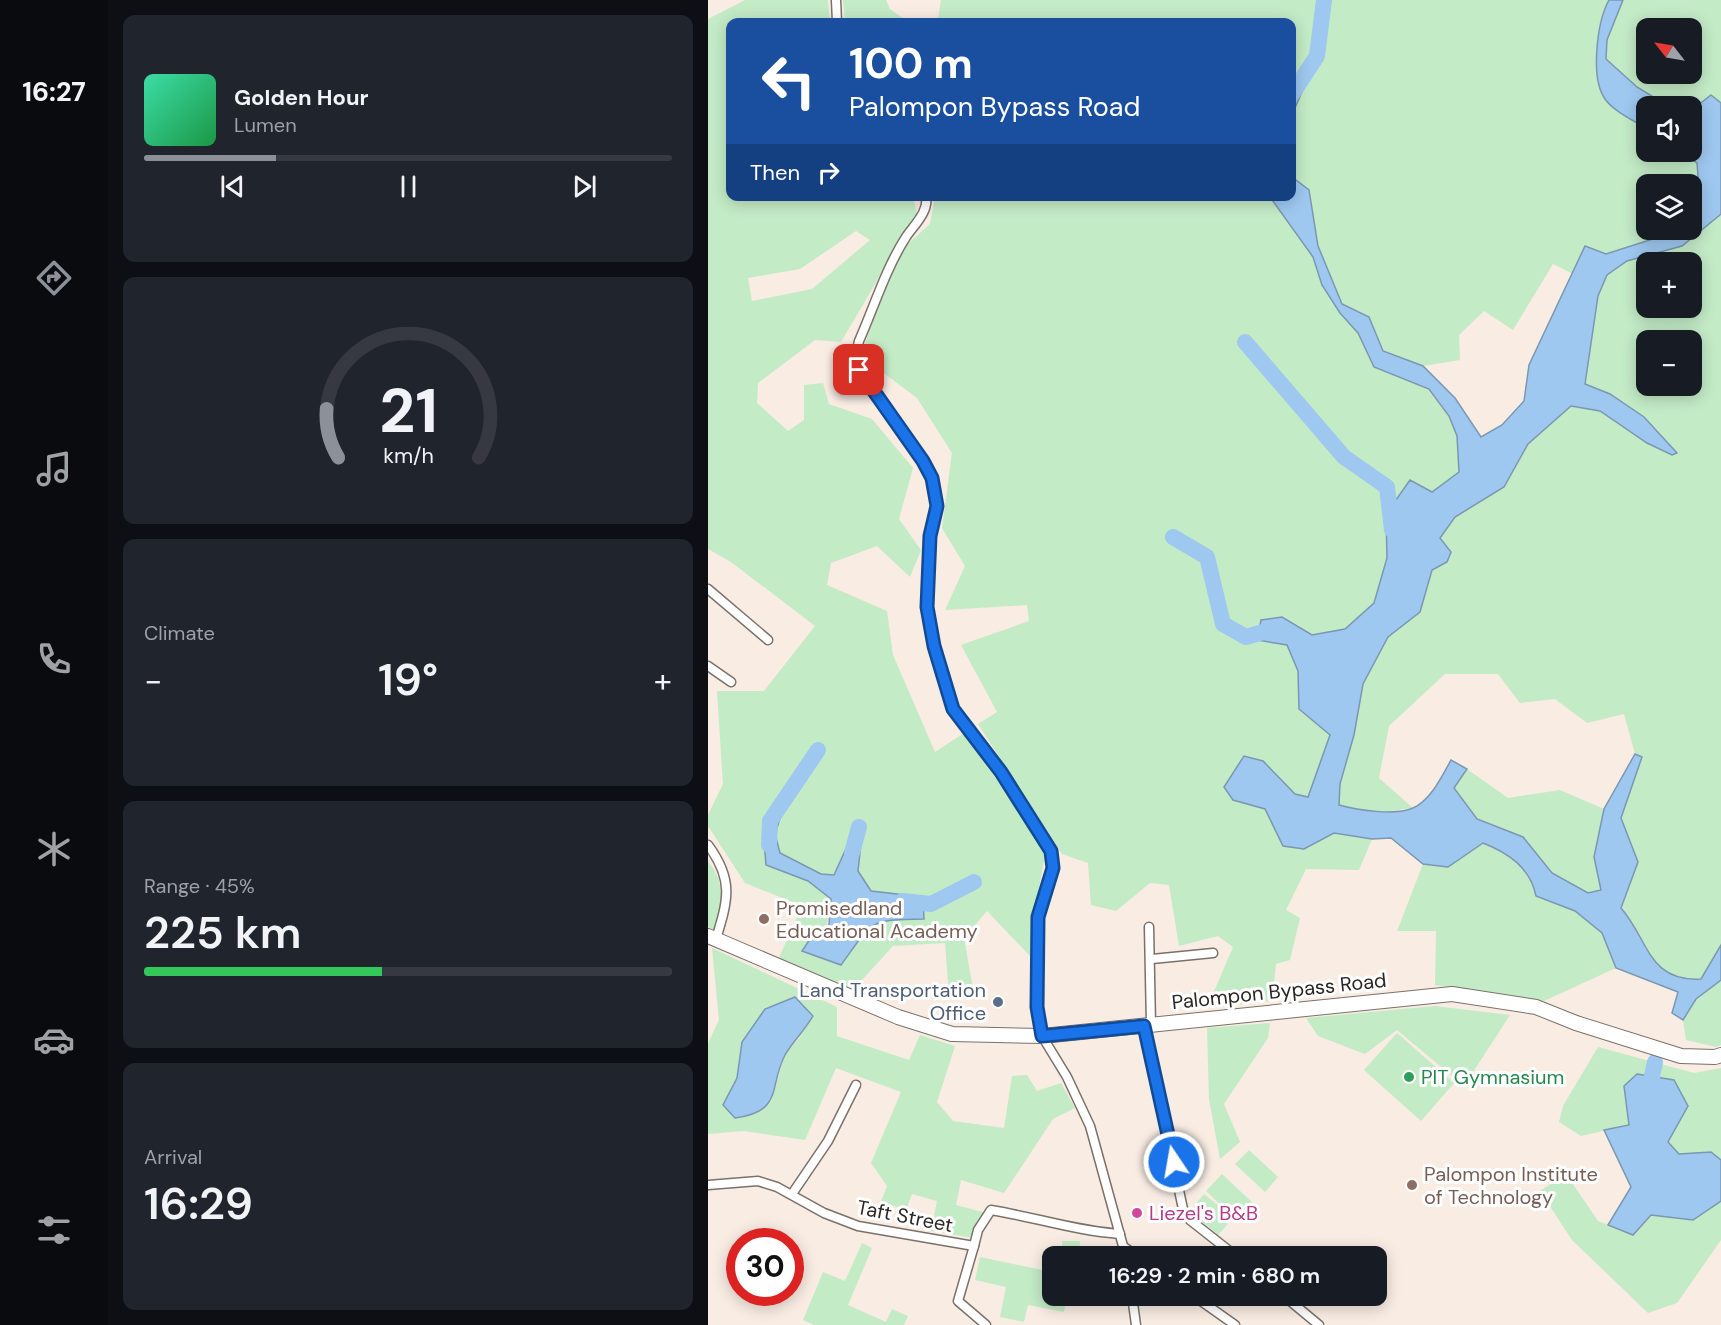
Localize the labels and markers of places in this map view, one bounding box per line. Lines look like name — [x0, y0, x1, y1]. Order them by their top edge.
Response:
pin — [833, 344, 884, 395]
place label: Promisedland Educational Academy — [776, 895, 978, 944]
marker: Promisedland Educational Academy — [757, 912, 771, 926]
place label: Land Transportation Office — [799, 977, 986, 1026]
marker: Land Transportation Office — [991, 995, 1005, 1009]
place label: PIT Gymnasium — [1421, 1064, 1564, 1090]
marker: PIT Gymnasium — [1402, 1070, 1416, 1084]
place label: Palompon Institute of Technology — [1424, 1161, 1598, 1210]
marker: Palompon Institute of Technology — [1405, 1178, 1419, 1192]
place label: Liezel's B&B — [1149, 1200, 1258, 1226]
marker: Liezel's B&B — [1130, 1206, 1144, 1220]

